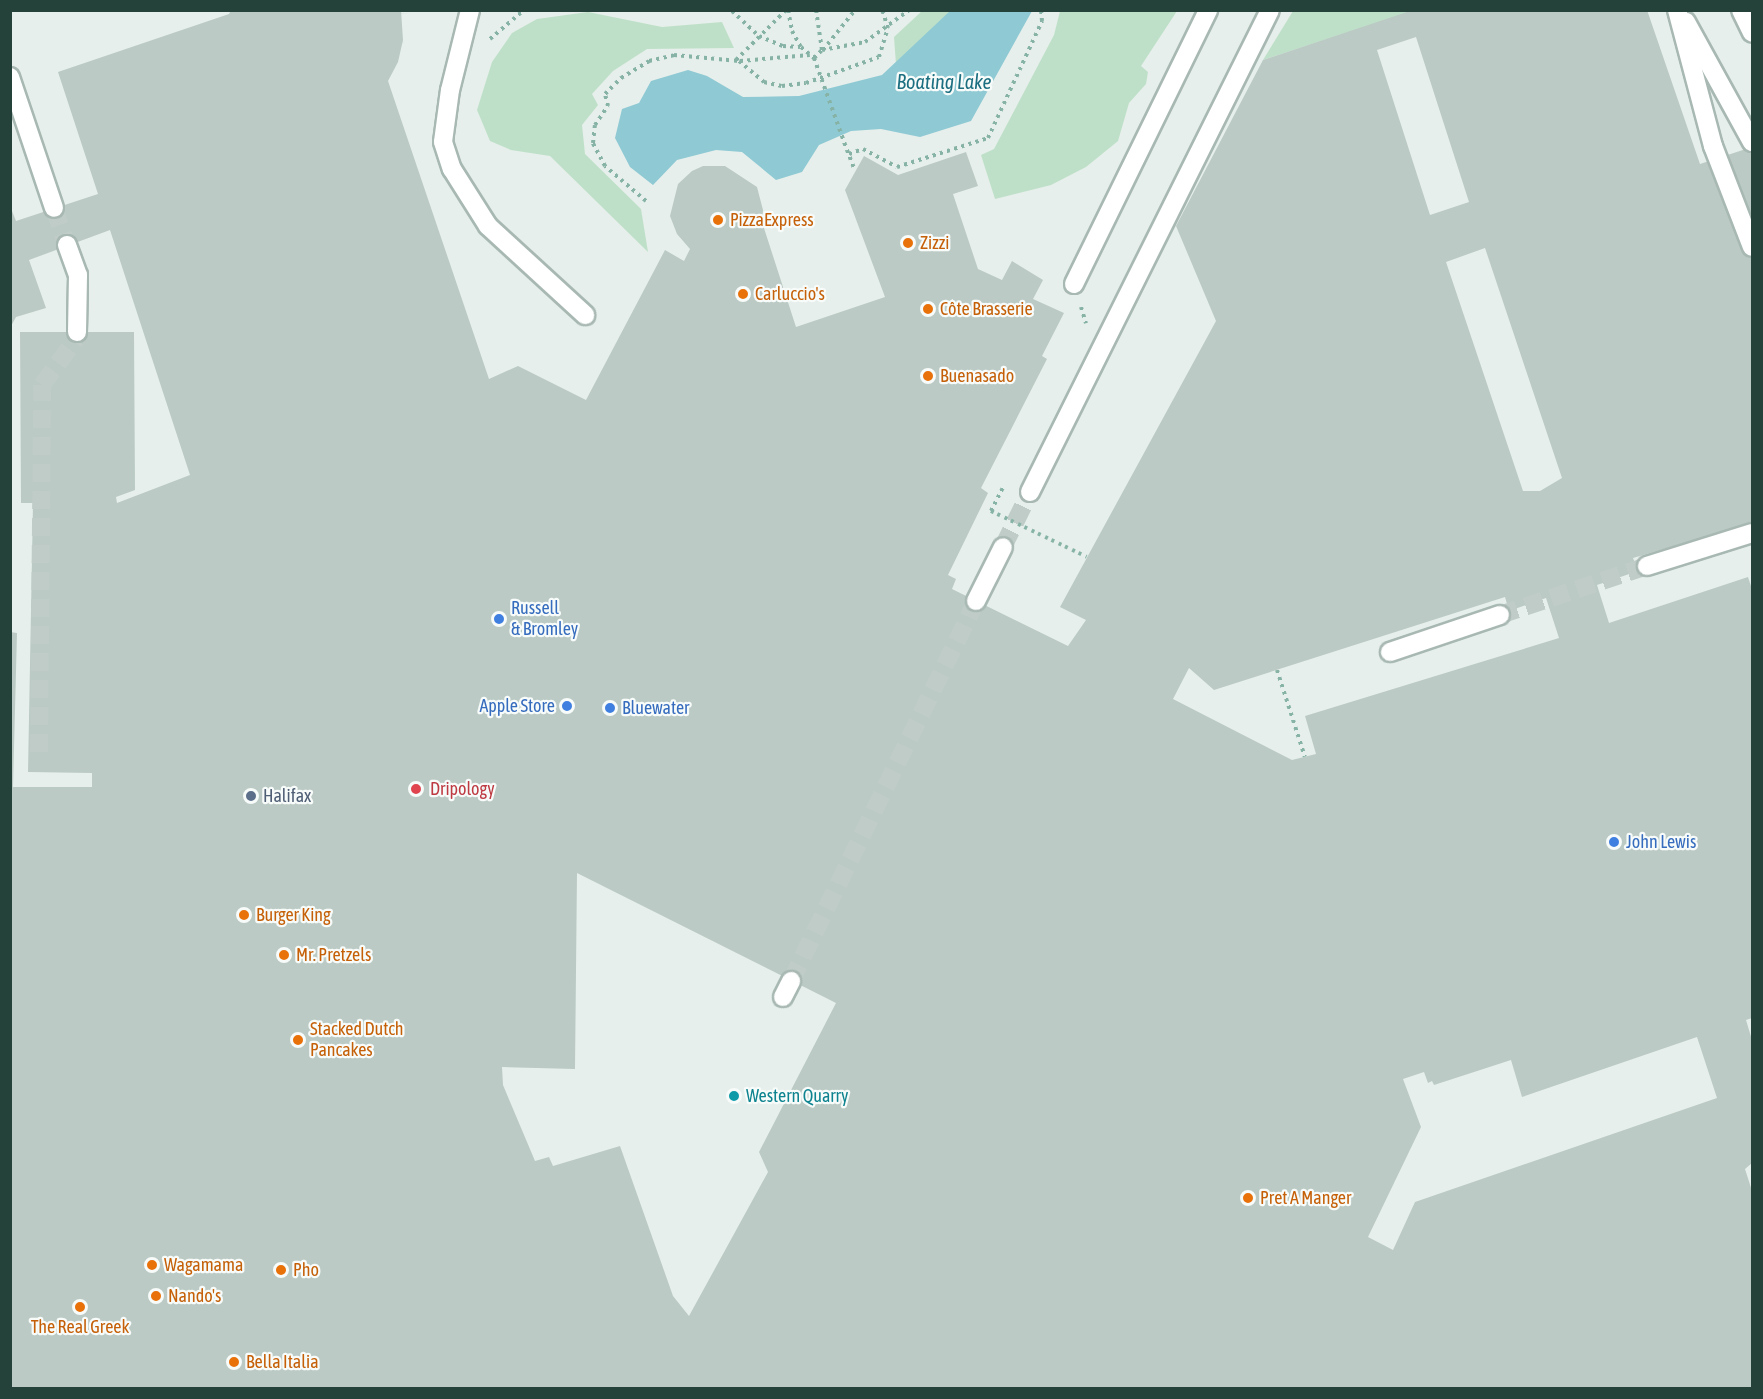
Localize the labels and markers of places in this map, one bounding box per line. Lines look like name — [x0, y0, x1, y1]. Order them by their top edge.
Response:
place label: PizzaExpress — [730, 209, 814, 231]
marker: PizzaExpress — [711, 213, 725, 227]
place label: Zizzi — [920, 232, 949, 254]
marker: Zizzi — [901, 236, 915, 250]
place label: Carluccio's — [755, 283, 825, 305]
marker: Carluccio's — [736, 287, 750, 301]
place label: Côte Brasserie — [940, 298, 1033, 320]
marker: Côte Brasserie — [921, 302, 935, 316]
place label: Buenasado — [940, 365, 1014, 387]
marker: Buenasado — [921, 369, 935, 383]
place label: Russell & Bromley — [511, 598, 578, 640]
marker: Russell & Bromley — [492, 612, 506, 626]
place label: Apple Store — [479, 695, 555, 717]
place label: Bluewater — [622, 697, 689, 719]
marker: Apple Store — [560, 699, 574, 713]
marker: Bluewater — [603, 701, 617, 715]
place label: Dripology — [430, 778, 495, 800]
marker: Dripology — [407, 780, 425, 798]
place label: Halifax — [263, 785, 311, 807]
marker: Halifax — [244, 789, 258, 803]
place label: John Lewis — [1626, 831, 1696, 853]
marker: John Lewis — [1607, 835, 1621, 849]
place label: Burger King — [256, 904, 331, 926]
marker: Burger King — [237, 908, 251, 922]
place label: Mr. Pretzels — [296, 944, 371, 966]
marker: Mr. Pretzels — [277, 948, 291, 962]
place label: Stacked Dutch Pancakes — [310, 1019, 404, 1062]
marker: Stacked Dutch Pancakes — [291, 1033, 305, 1047]
place label: Western Quarry — [746, 1085, 848, 1107]
marker: Western Quarry — [727, 1089, 741, 1103]
place label: Pret A Manger — [1260, 1187, 1351, 1209]
marker: Pret A Manger — [1241, 1191, 1255, 1205]
place label: Wagamama — [164, 1254, 243, 1276]
marker: Wagamama — [145, 1258, 159, 1272]
place label: Pho — [293, 1259, 319, 1281]
marker: Pho — [274, 1263, 288, 1277]
place label: Nando's — [168, 1285, 221, 1307]
marker: Nando's — [149, 1289, 163, 1303]
marker: The Real Greek — [73, 1300, 87, 1314]
place label: The Real Greek — [31, 1316, 129, 1338]
place label: Bella Italia — [246, 1351, 319, 1373]
marker: Bella Italia — [227, 1355, 241, 1369]

